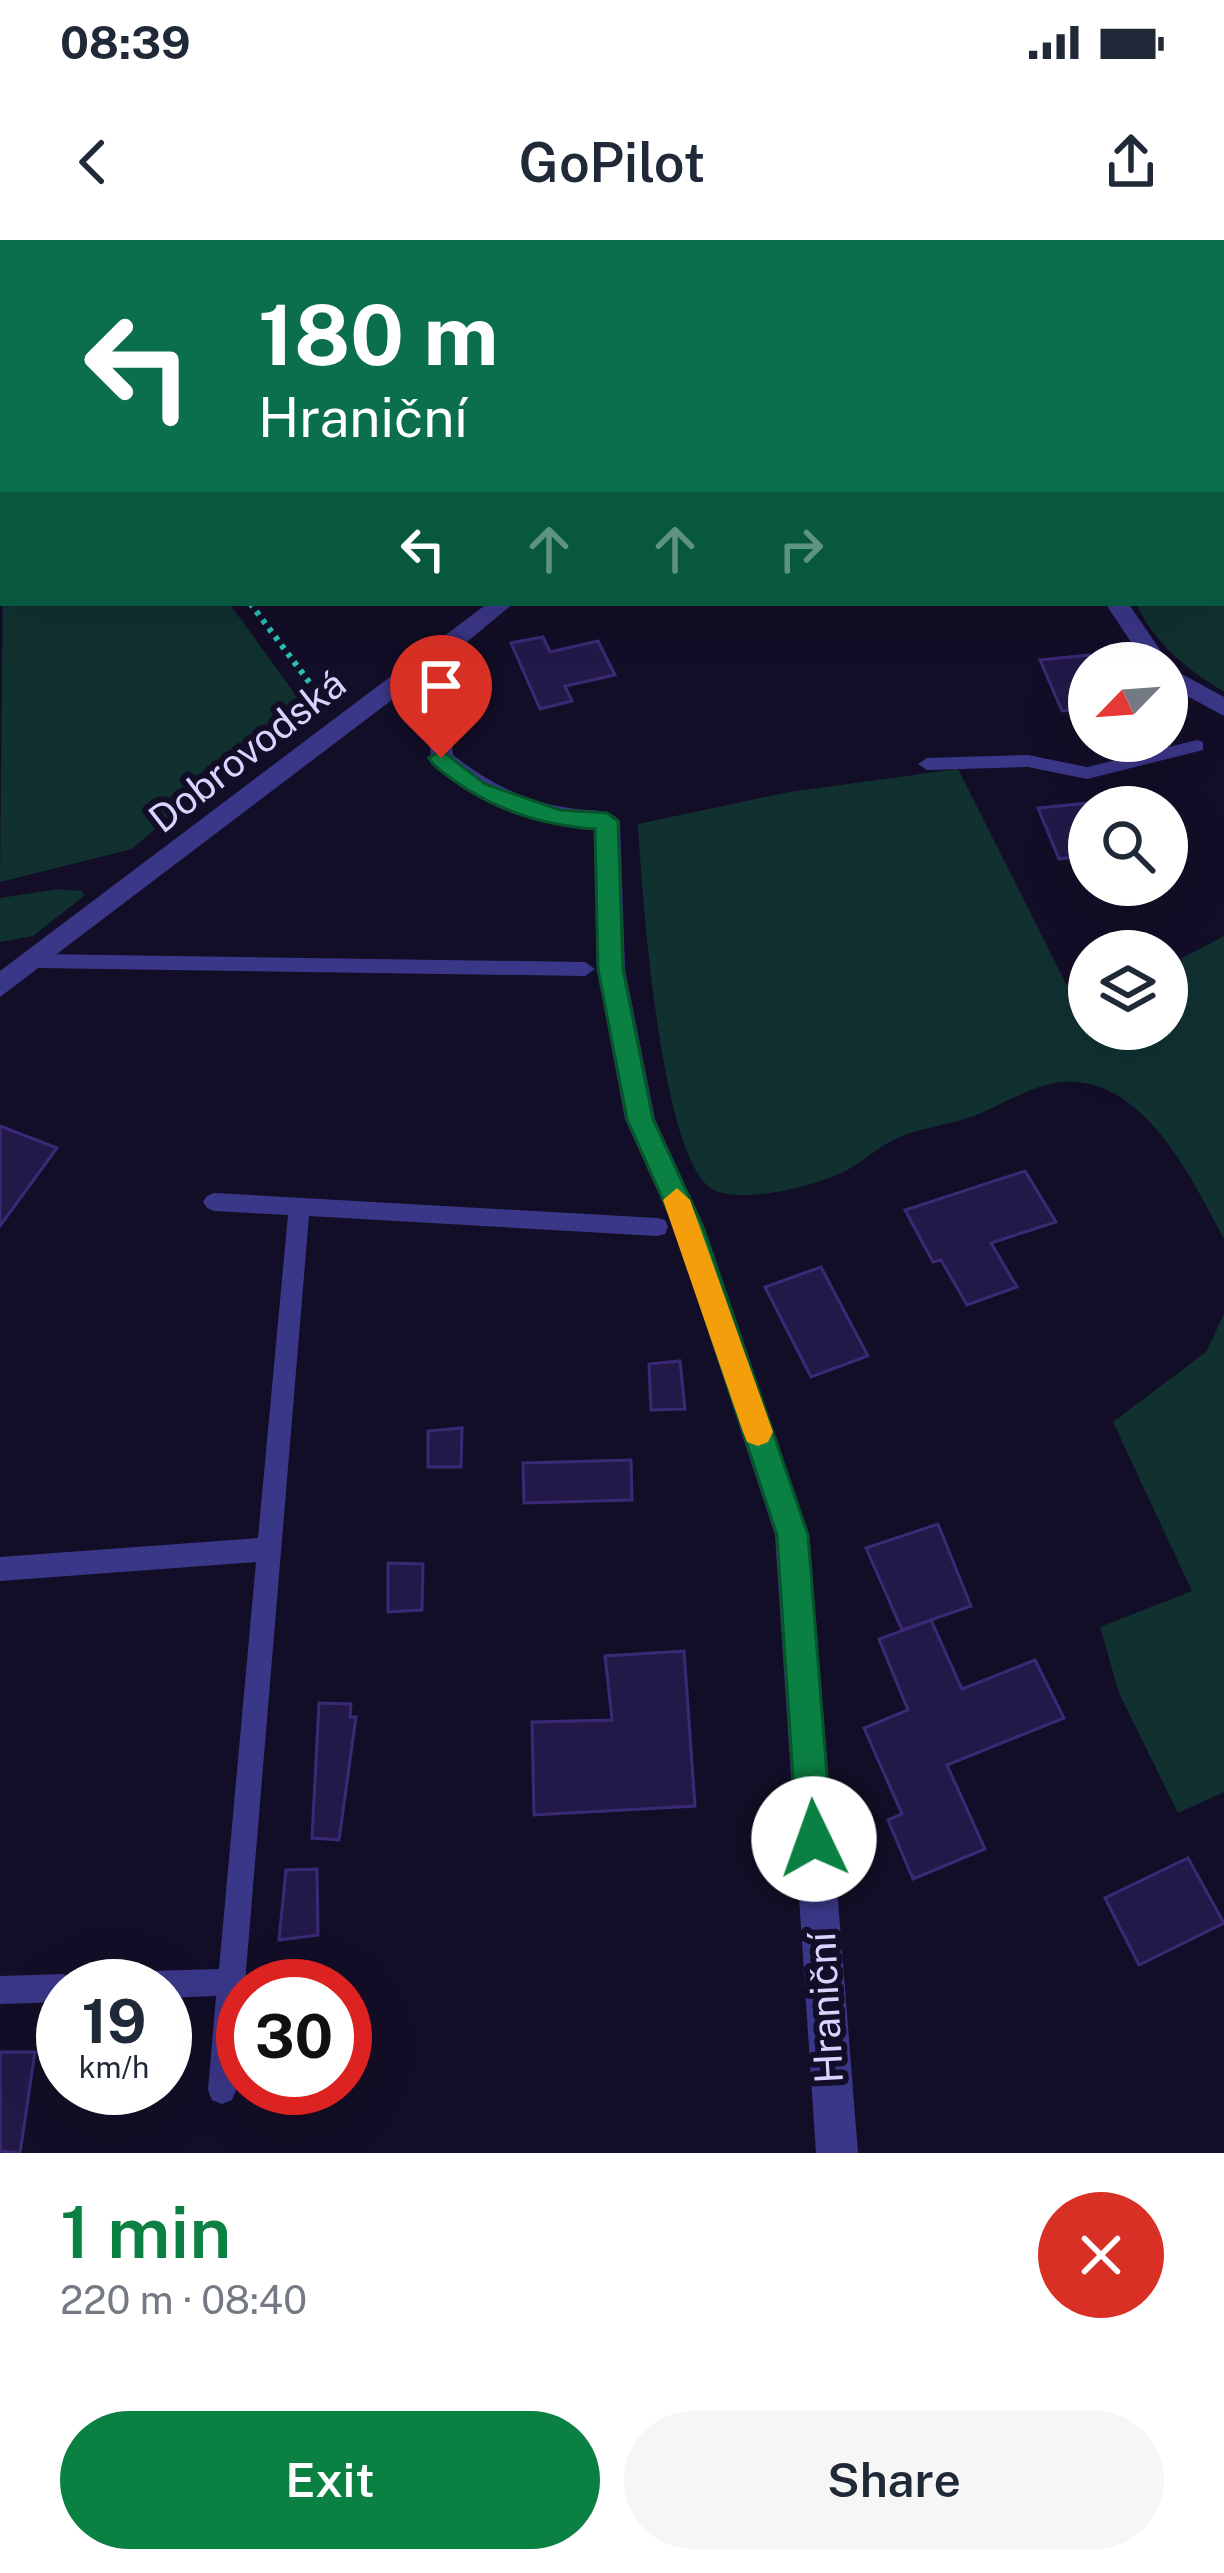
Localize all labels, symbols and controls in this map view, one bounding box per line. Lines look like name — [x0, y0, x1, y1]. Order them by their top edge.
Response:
text: 08:39 — [60, 16, 191, 69]
icon: back — [60, 129, 126, 195]
icon: share — [1098, 129, 1164, 195]
text: GoPilot — [519, 131, 705, 194]
text: 180 m — [258, 285, 498, 384]
icon: left — [60, 288, 216, 444]
text: Hraniční — [258, 386, 467, 449]
icon: left — [390, 516, 456, 582]
icon: ahead — [516, 516, 582, 582]
icon: ahead — [642, 516, 708, 582]
icon: right — [768, 516, 834, 582]
pin — [390, 635, 492, 758]
north arrow — [1068, 642, 1188, 762]
map controls — [1068, 642, 1188, 1050]
icon: arrive — [408, 653, 474, 719]
street label: Dobrovodská — [140, 660, 354, 842]
button: search — [1068, 786, 1188, 906]
button: layers — [1068, 930, 1188, 1050]
position arrow — [751, 1776, 877, 1902]
street label: Hraniční — [798, 1931, 852, 2085]
speed limit sign: 30 — [216, 1959, 372, 2115]
text: 19 — [81, 1986, 147, 2057]
text: km/h — [79, 2049, 149, 2085]
text: 1 min — [60, 2190, 231, 2274]
button: close — [1038, 2192, 1164, 2318]
text: 220 m · 08:40 — [60, 2277, 307, 2323]
button: Exit — [60, 2411, 600, 2549]
button: Share — [624, 2411, 1164, 2549]

